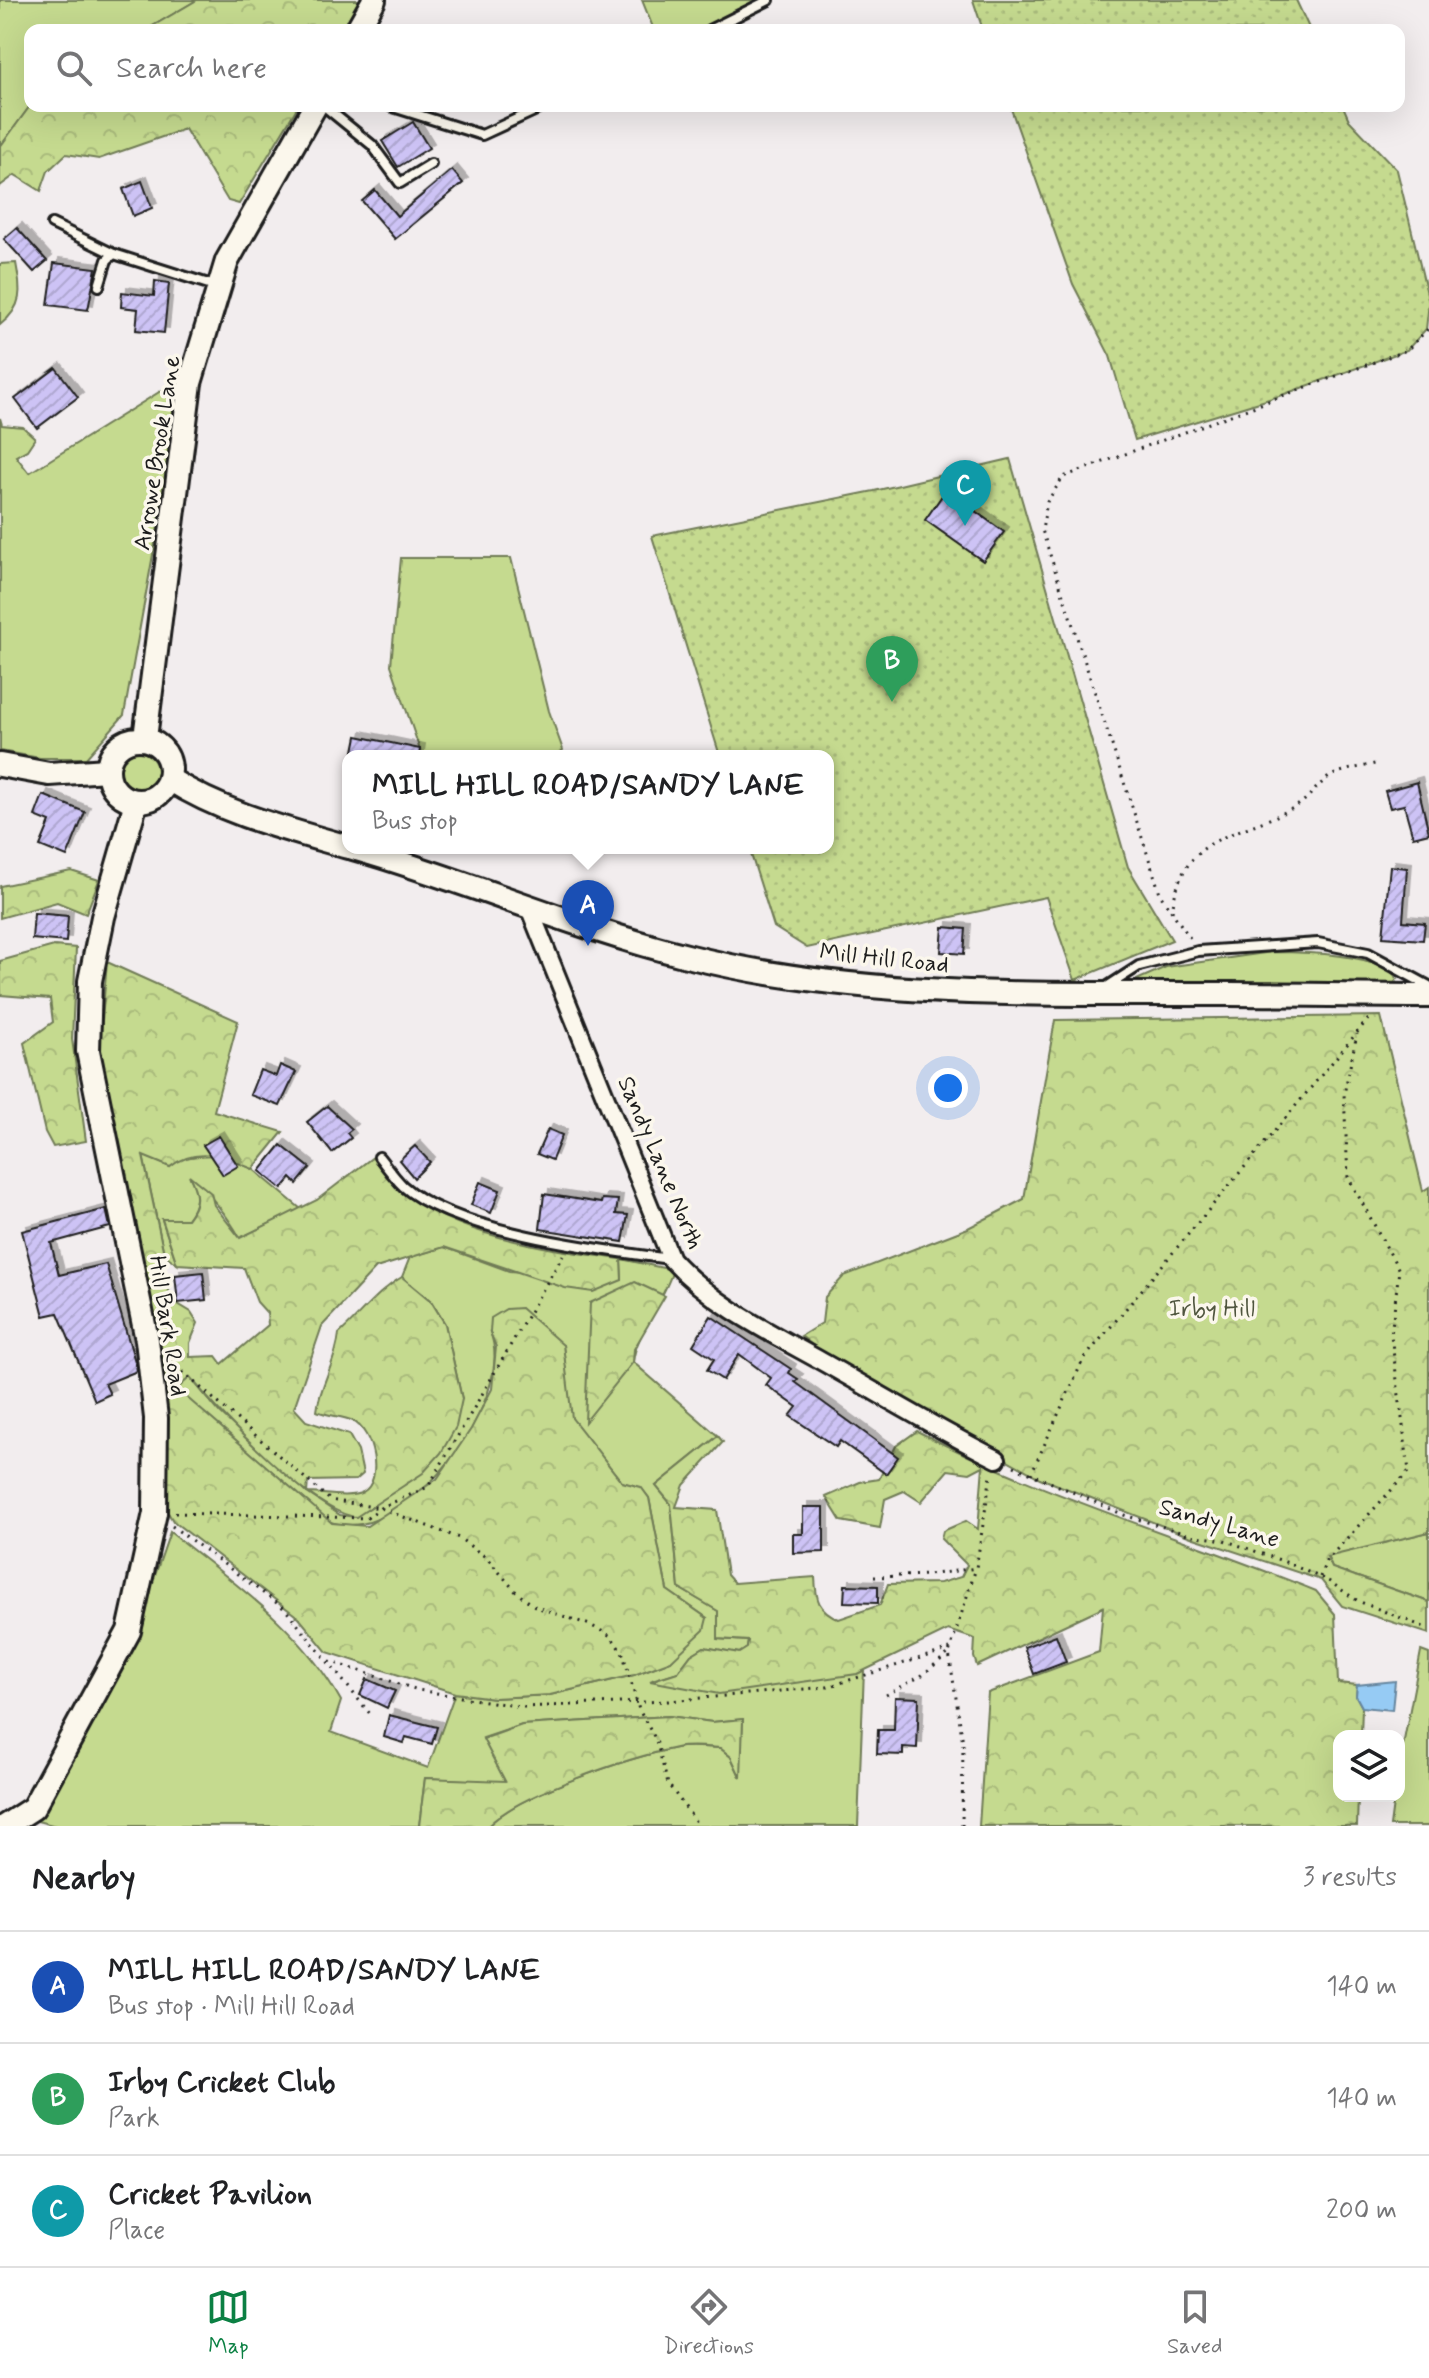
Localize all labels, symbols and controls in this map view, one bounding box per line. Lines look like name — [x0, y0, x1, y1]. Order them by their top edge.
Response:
search box — [24, 24, 1405, 112]
icon: search — [52, 46, 96, 90]
text: Search here — [116, 49, 267, 88]
street label: Arrowe Brook Lane — [127, 353, 189, 553]
pin: C — [939, 460, 991, 526]
pin: B — [866, 636, 918, 702]
popup — [342, 750, 834, 854]
text: MILL HILL ROAD/SANDY LANE — [372, 766, 804, 805]
text: Bus stop — [372, 805, 458, 839]
pin: A — [562, 880, 614, 946]
street label: Mill Hill Road — [818, 937, 950, 981]
your location — [928, 1068, 968, 1108]
street label: Sandy Lane North — [610, 1072, 710, 1254]
street label: Hill Bark Road — [141, 1253, 193, 1399]
park label: Irby Hill — [1169, 1294, 1255, 1325]
street label: Sandy Lane — [1155, 1492, 1283, 1556]
map controls — [1333, 1730, 1405, 1802]
button: layers — [1333, 1730, 1405, 1802]
text: Nearby — [32, 1856, 136, 1901]
text: 3 results — [1303, 1861, 1397, 1895]
text: MILL HILL ROAD/SANDY LANE — [108, 1951, 540, 1990]
text: A — [49, 1970, 67, 2004]
text: 140 m — [1326, 1970, 1397, 2004]
text: Bus stop · Mill Hill Road — [108, 1990, 355, 2024]
text: Irby Cricket Club — [108, 2063, 335, 2102]
text: B — [50, 2082, 66, 2116]
text: 140 m — [1326, 2082, 1397, 2116]
text: Park — [108, 2102, 160, 2136]
text: Cricket Pavilion — [108, 2175, 312, 2214]
text: C — [49, 2194, 67, 2228]
text: 200 m — [1326, 2194, 1397, 2228]
text: Place — [108, 2214, 165, 2248]
tab: Map — [206, 2285, 250, 2361]
tab: Directions — [663, 2285, 754, 2361]
tab: Saved — [1167, 2285, 1222, 2361]

